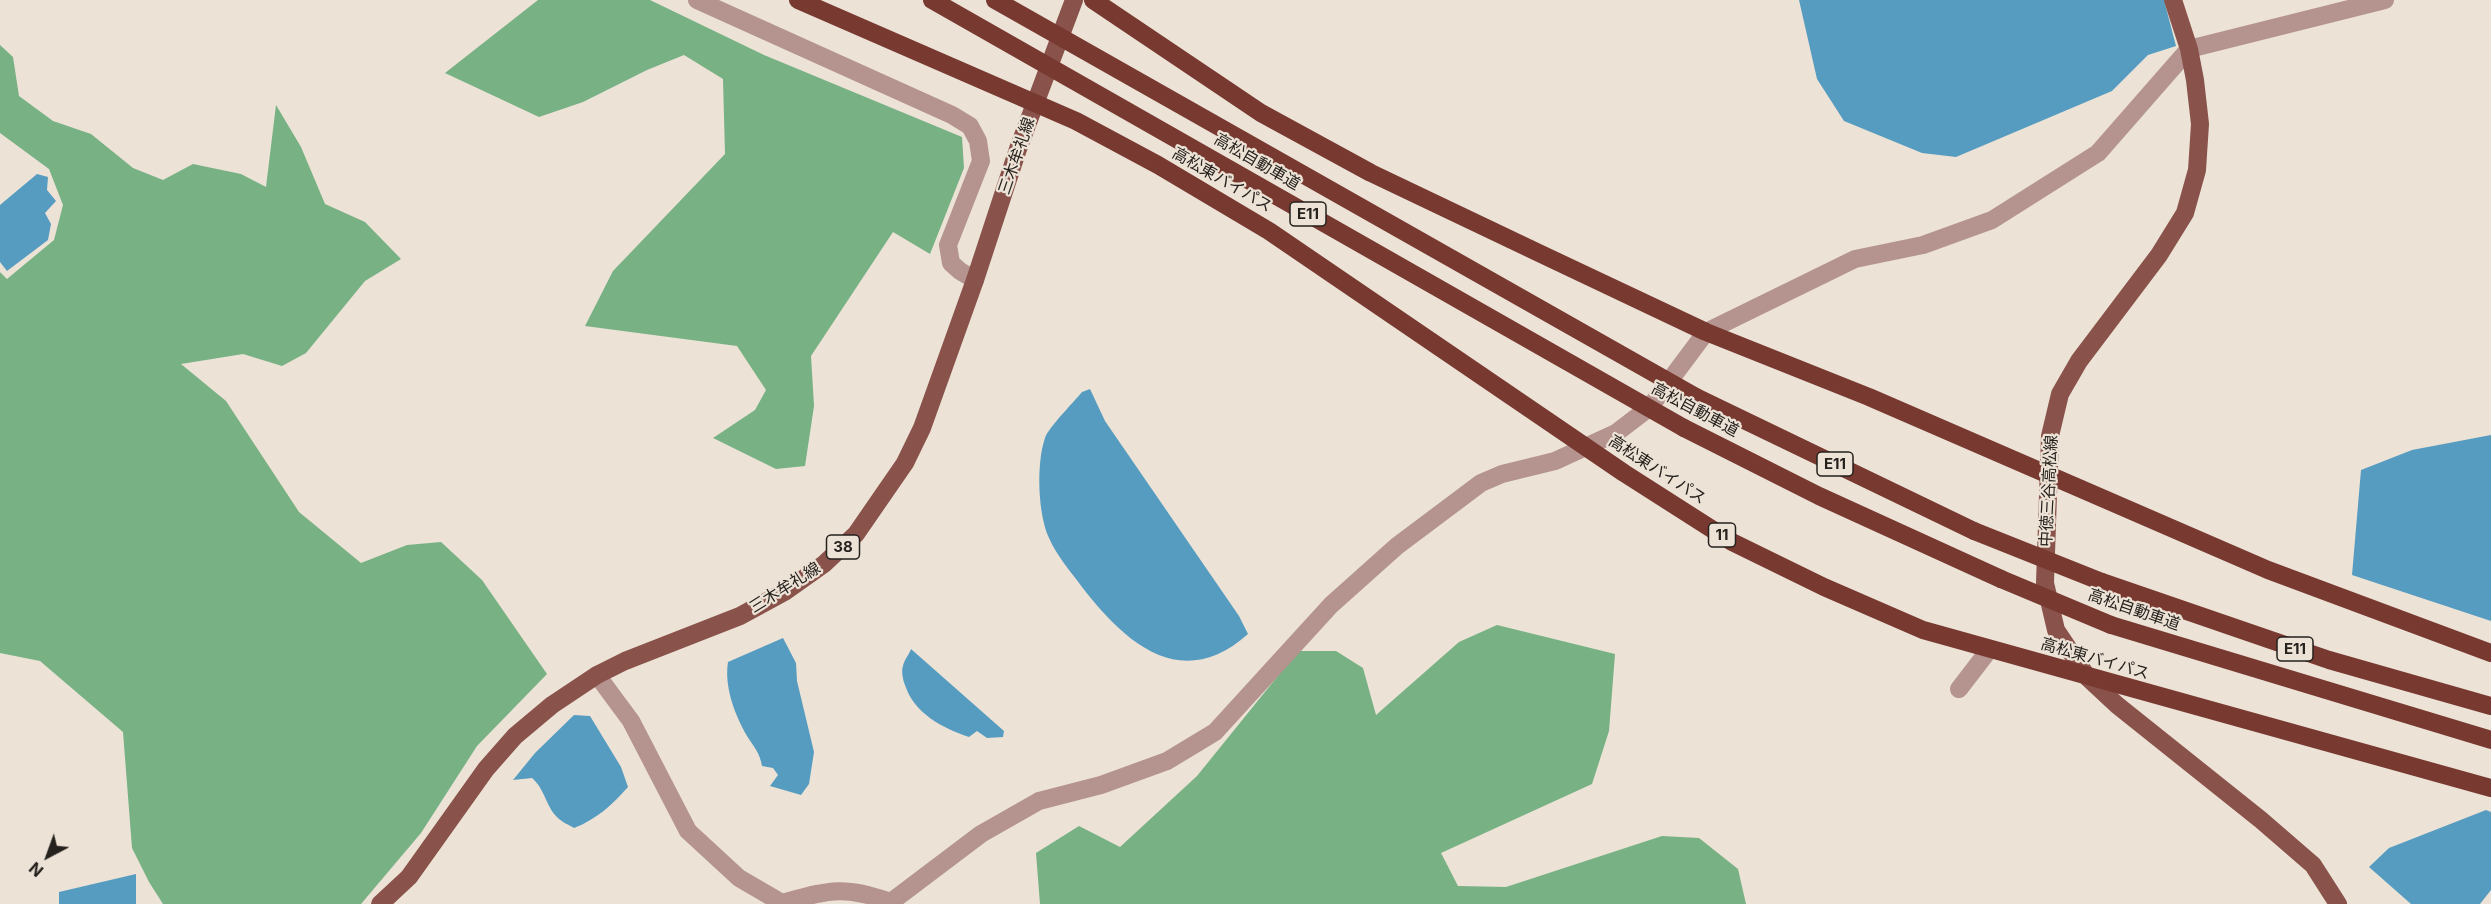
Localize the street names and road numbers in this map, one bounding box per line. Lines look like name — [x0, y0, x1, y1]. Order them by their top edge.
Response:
street label: 三木牟礼線 — [995, 115, 1039, 197]
street label: 高松自動車道 — [1211, 130, 1303, 194]
street label: 高松東バイパス — [1169, 144, 1275, 216]
road number: E11 — [1290, 202, 1326, 226]
street label: 高松自動車道 — [1648, 379, 1742, 441]
street label: 高松東バイパス — [1605, 431, 1709, 509]
street label: 中徳三谷高松線 — [2036, 435, 2062, 547]
road number: E11 — [1817, 452, 1853, 476]
road number: 11 — [1708, 523, 1736, 547]
road number: 38 — [826, 535, 860, 559]
street label: 三木牟礼線 — [746, 559, 824, 617]
street label: 高松自動車道 — [2085, 585, 2183, 635]
street label: 高松東バイパス — [2039, 634, 2151, 684]
road number: E11 — [2277, 637, 2313, 661]

